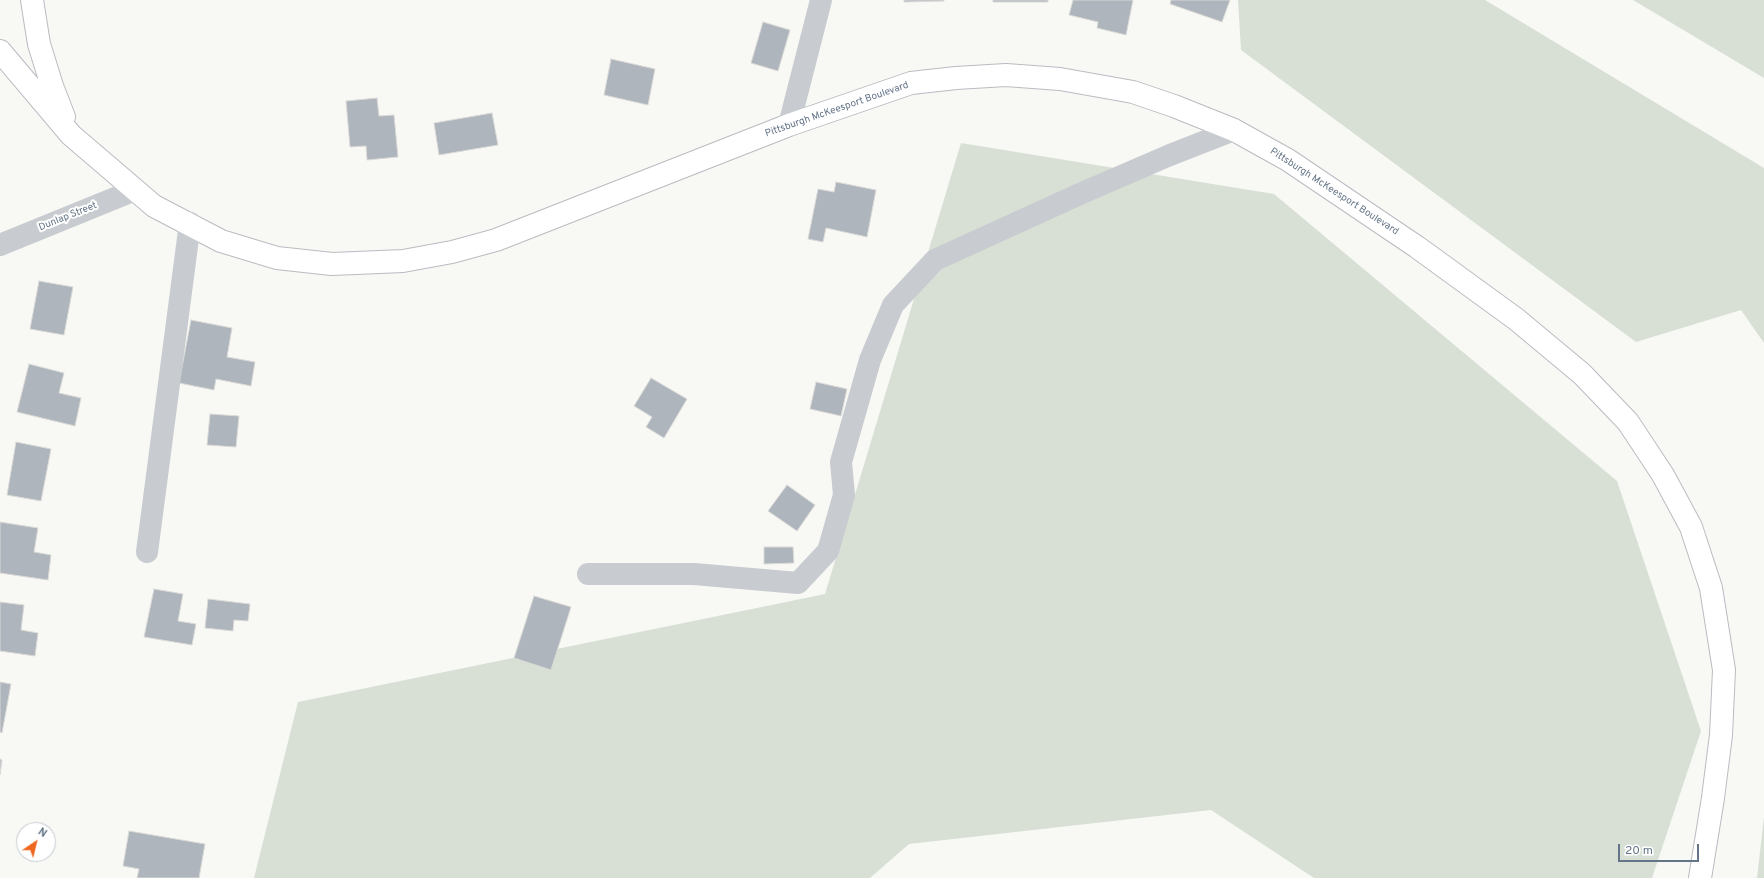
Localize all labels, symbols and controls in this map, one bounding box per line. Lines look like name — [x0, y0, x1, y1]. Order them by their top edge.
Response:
street label: Pittsburgh McKeesport Boulevard — [764, 80, 910, 140]
street label: Pittsburgh McKeesport Boulevard — [1267, 146, 1401, 238]
street label: Dunlap Street — [37, 200, 99, 234]
north arrow — [16, 822, 56, 862]
text: N — [35, 825, 50, 841]
scale bar — [1620, 836, 1701, 862]
text: 20 m — [1625, 843, 1653, 859]

